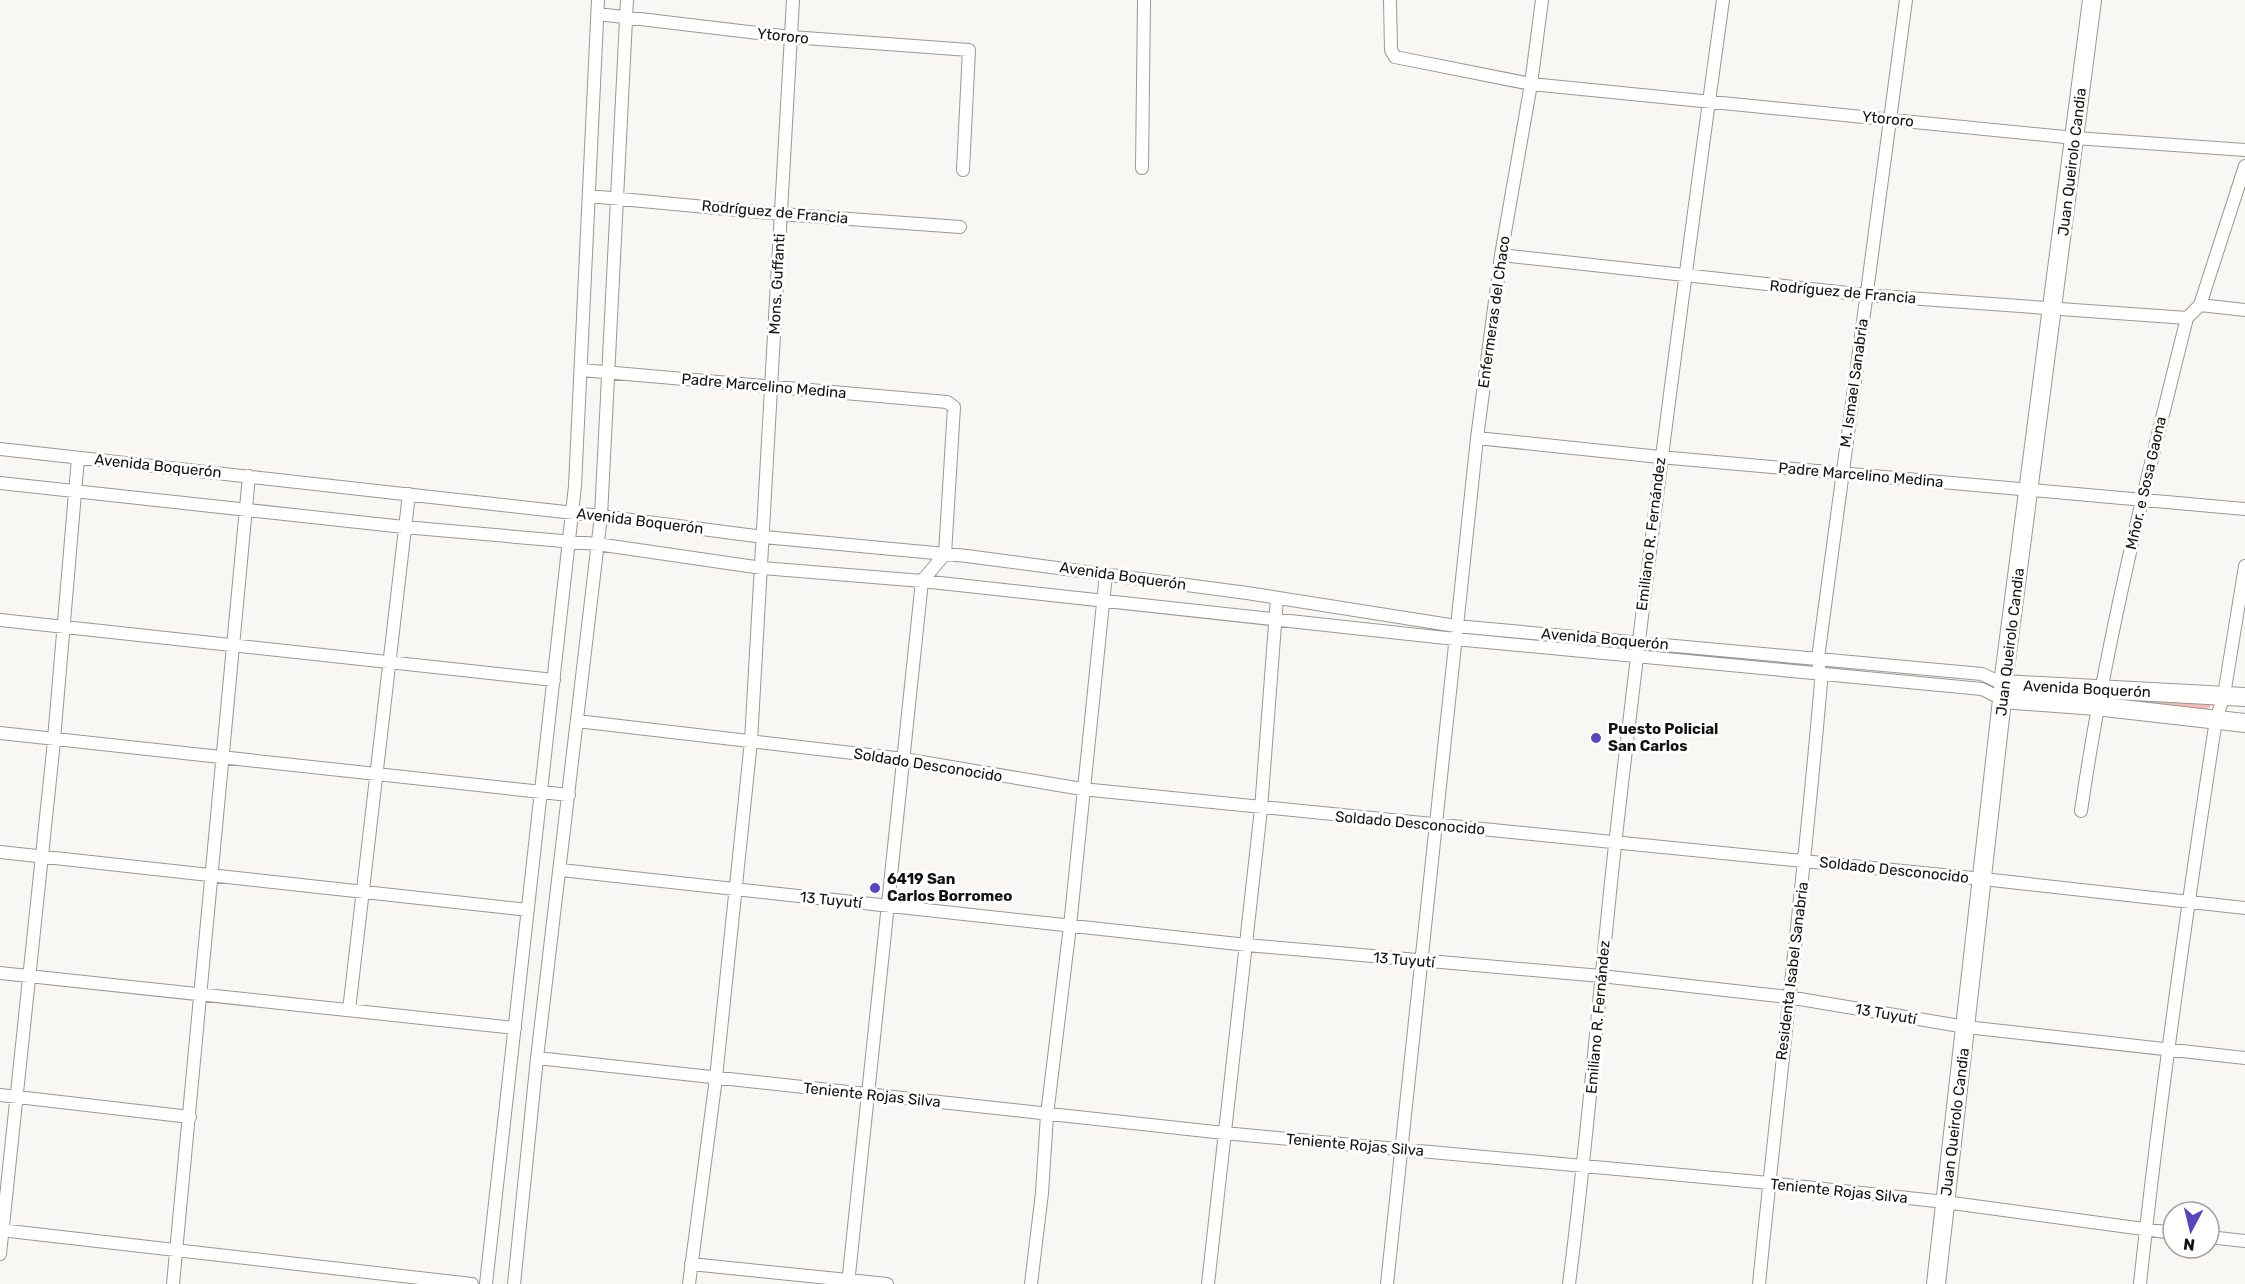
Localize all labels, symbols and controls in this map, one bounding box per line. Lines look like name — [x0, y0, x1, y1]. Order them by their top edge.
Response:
street label: Ytororo — [756, 24, 810, 48]
street label: Juan Queirolo Candia — [2054, 87, 2090, 237]
street label: Ytororo — [1861, 107, 1915, 131]
street label: Rodríguez de Francia — [701, 197, 849, 227]
street label: Mons. Guffanti — [765, 233, 789, 335]
street label: Enfermeras del Chaco — [1474, 235, 1514, 389]
street label: Rodríguez de Francia — [1769, 277, 1917, 307]
street label: M. Ismael Sanabria — [1836, 317, 1872, 449]
street label: Padre Marcelino Medina — [681, 370, 847, 402]
street label: Mñor. e Sosa Gaona — [2122, 415, 2170, 551]
street label: Avenida Boquerón — [93, 450, 223, 482]
street label: Emiliano R. Fernández — [1633, 456, 1669, 612]
street label: Padre Marcelino Medina — [1778, 459, 1944, 491]
street label: Avenida Boquerón — [575, 504, 705, 538]
street label: Avenida Boquerón — [1058, 558, 1188, 594]
street label: Juan Queirolo Candia — [1992, 567, 2028, 717]
street label: Avenida Boquerón — [1541, 624, 1669, 654]
street label: Avenida Boquerón — [2023, 677, 2151, 701]
place label: Puesto Policial San Carlos — [1608, 720, 1718, 755]
marker: Puesto Policial San Carlos — [1589, 731, 1603, 745]
street label: Soldado Desconocido — [852, 744, 1004, 786]
street label: Soldado Desconocido — [1334, 807, 1486, 839]
street label: Soldado Desconocido — [1818, 853, 1970, 887]
place label: 6419 San Carlos Borromeo — [887, 870, 1012, 905]
marker: 6419 San Carlos Borromeo — [868, 881, 882, 895]
street label: Residenta Isabel Sanabria — [1772, 881, 1812, 1061]
street label: 13 Tuyutí — [799, 888, 864, 912]
street label: Emiliano R. Fernández — [1582, 939, 1614, 1095]
street label: 13 Tuyutí — [1372, 948, 1437, 972]
street label: 13 Tuyutí — [1854, 1000, 1919, 1028]
street label: Juan Queirolo Candia — [1937, 1047, 1973, 1197]
street label: Teniente Rojas Silva — [802, 1079, 942, 1111]
street label: Teniente Rojas Silva — [1285, 1130, 1425, 1160]
street label: Teniente Rojas Silva — [1769, 1175, 1909, 1207]
north arrow — [2161, 1200, 2221, 1260]
text: N — [2182, 1234, 2196, 1255]

